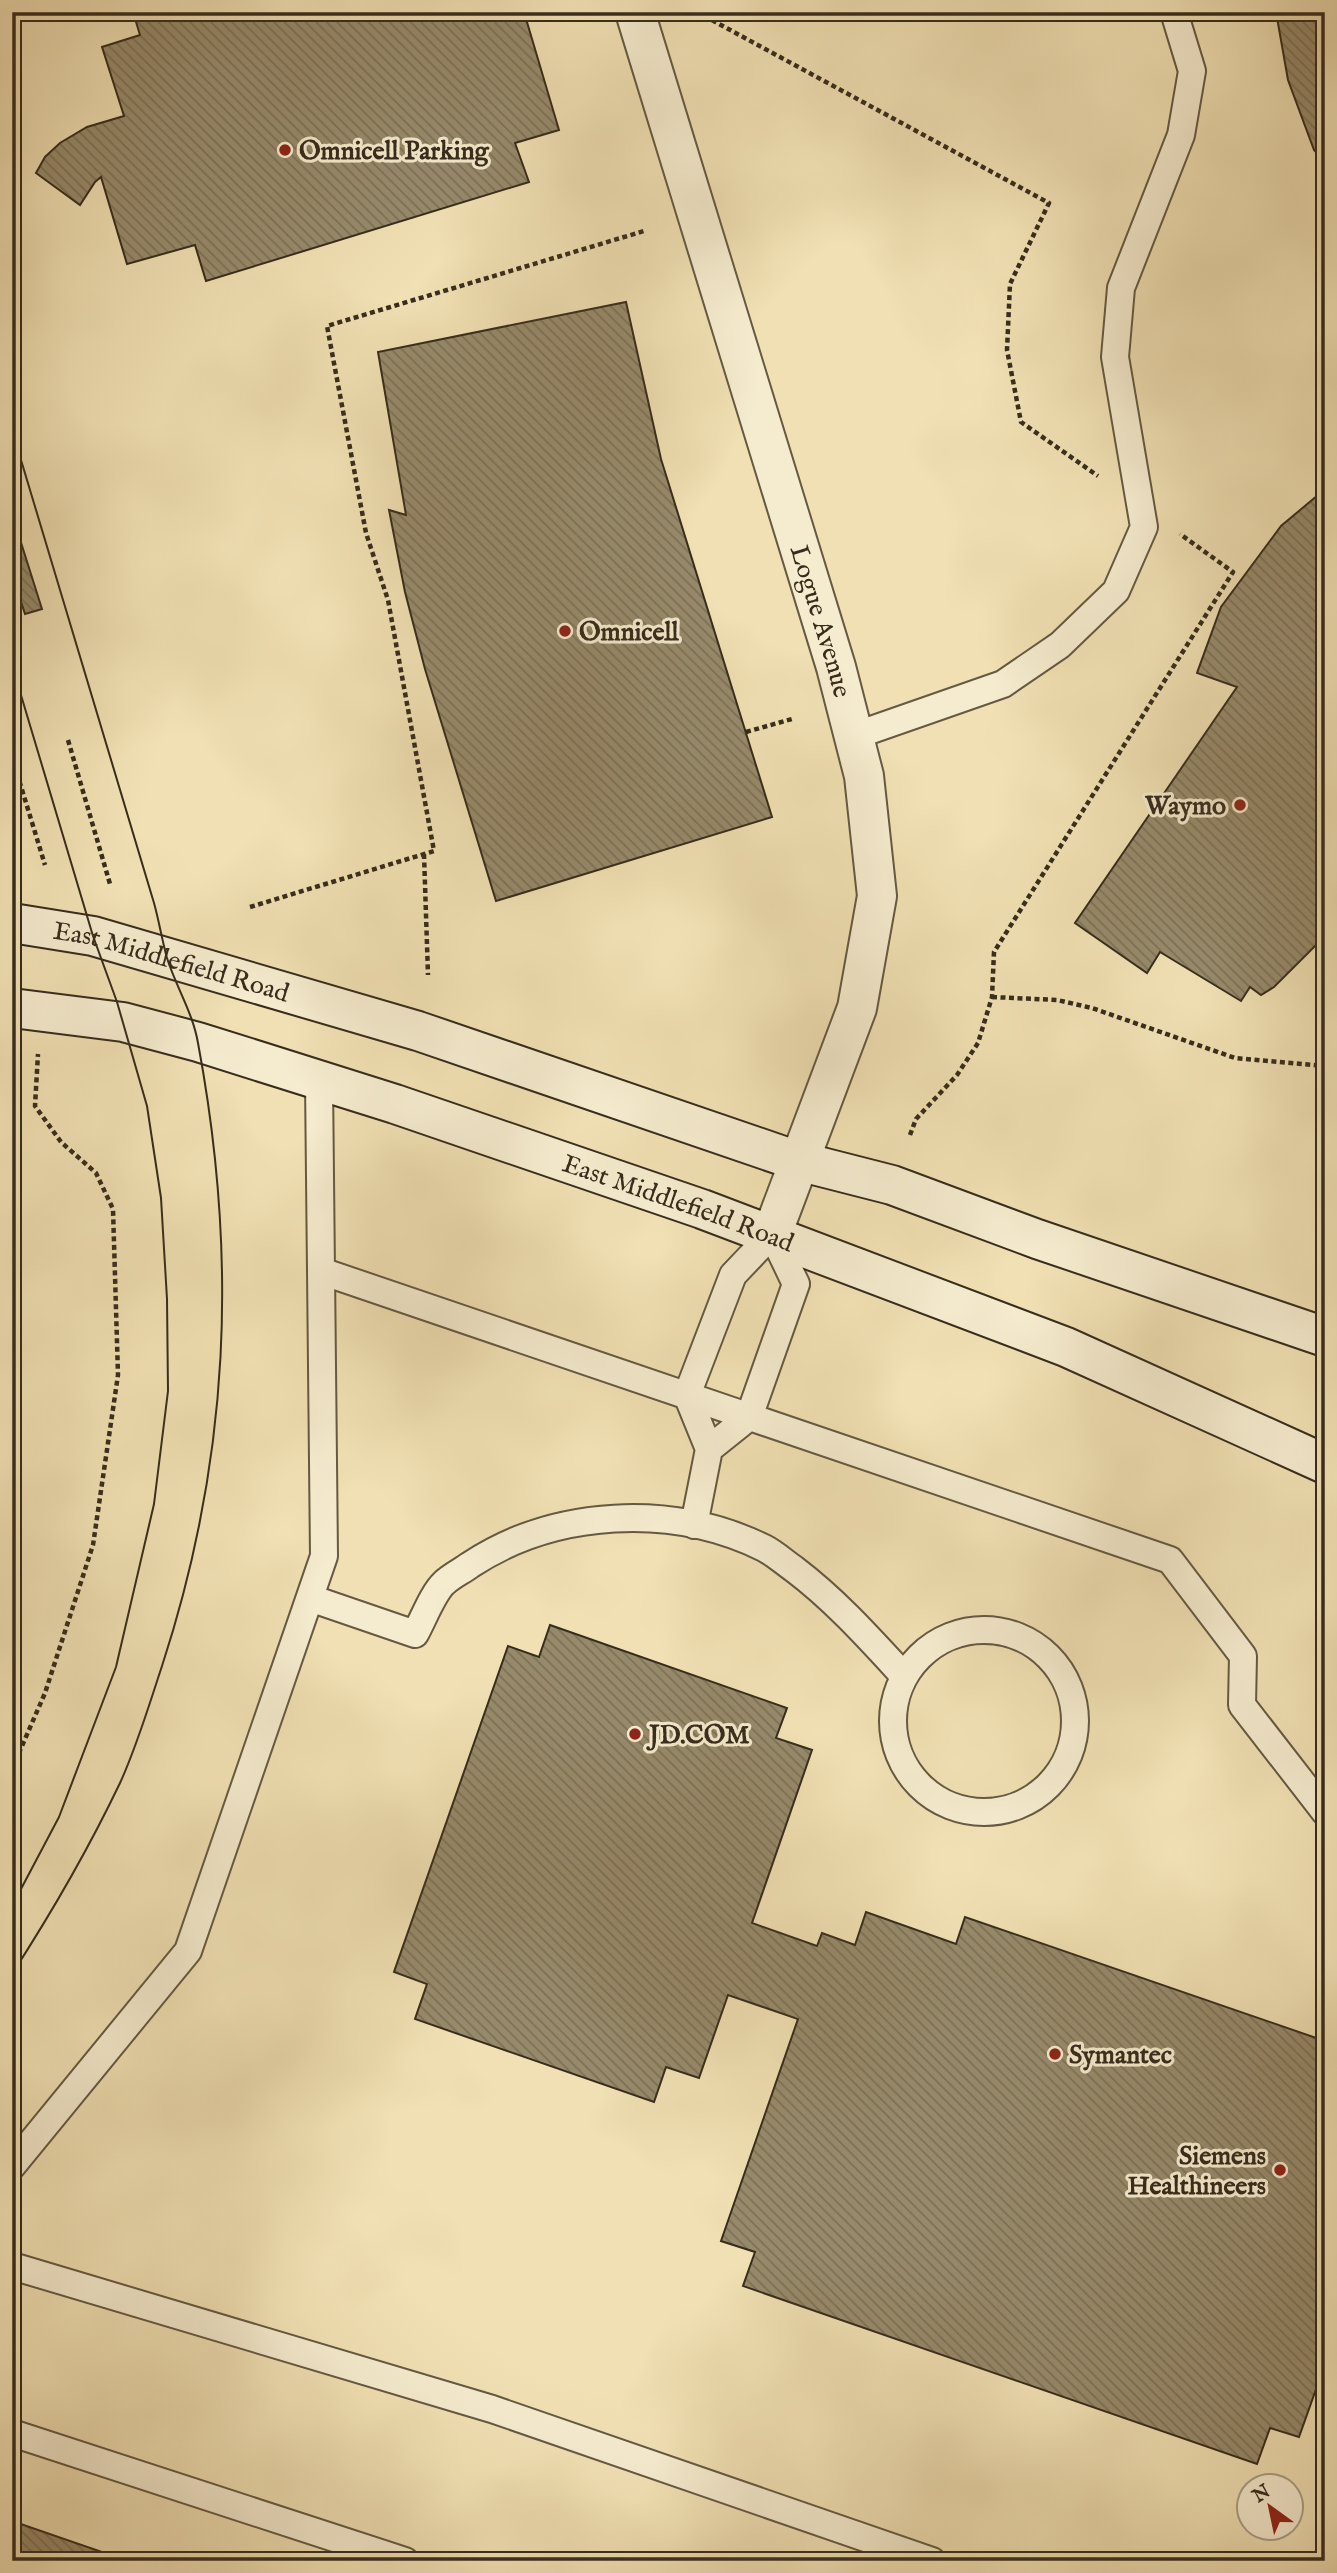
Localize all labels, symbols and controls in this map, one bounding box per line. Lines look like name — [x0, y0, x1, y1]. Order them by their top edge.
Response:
place label: Omnicell Parking — [299, 135, 490, 168]
marker: Omnicell Parking — [277, 142, 293, 158]
street label: Logue Avenue — [782, 541, 858, 701]
place label: Omnicell — [579, 616, 680, 649]
marker: Omnicell — [557, 623, 573, 639]
place label: Waymo — [1144, 790, 1226, 823]
marker: Waymo — [1232, 797, 1248, 813]
street label: East Middlefield Road — [51, 915, 293, 1010]
street label: East Middlefield Road — [558, 1147, 798, 1260]
place label: JD.COM — [646, 1719, 750, 1752]
marker: JD.COM — [627, 1726, 643, 1742]
place label: Symantec — [1069, 2039, 1172, 2072]
marker: Symantec — [1047, 2046, 1063, 2062]
place label: Siemens Healthineers — [1128, 2140, 1266, 2203]
marker: Siemens Healthineers — [1272, 2162, 1288, 2178]
north arrow — [1236, 2472, 1306, 2542]
text: N — [1248, 2480, 1276, 2510]

